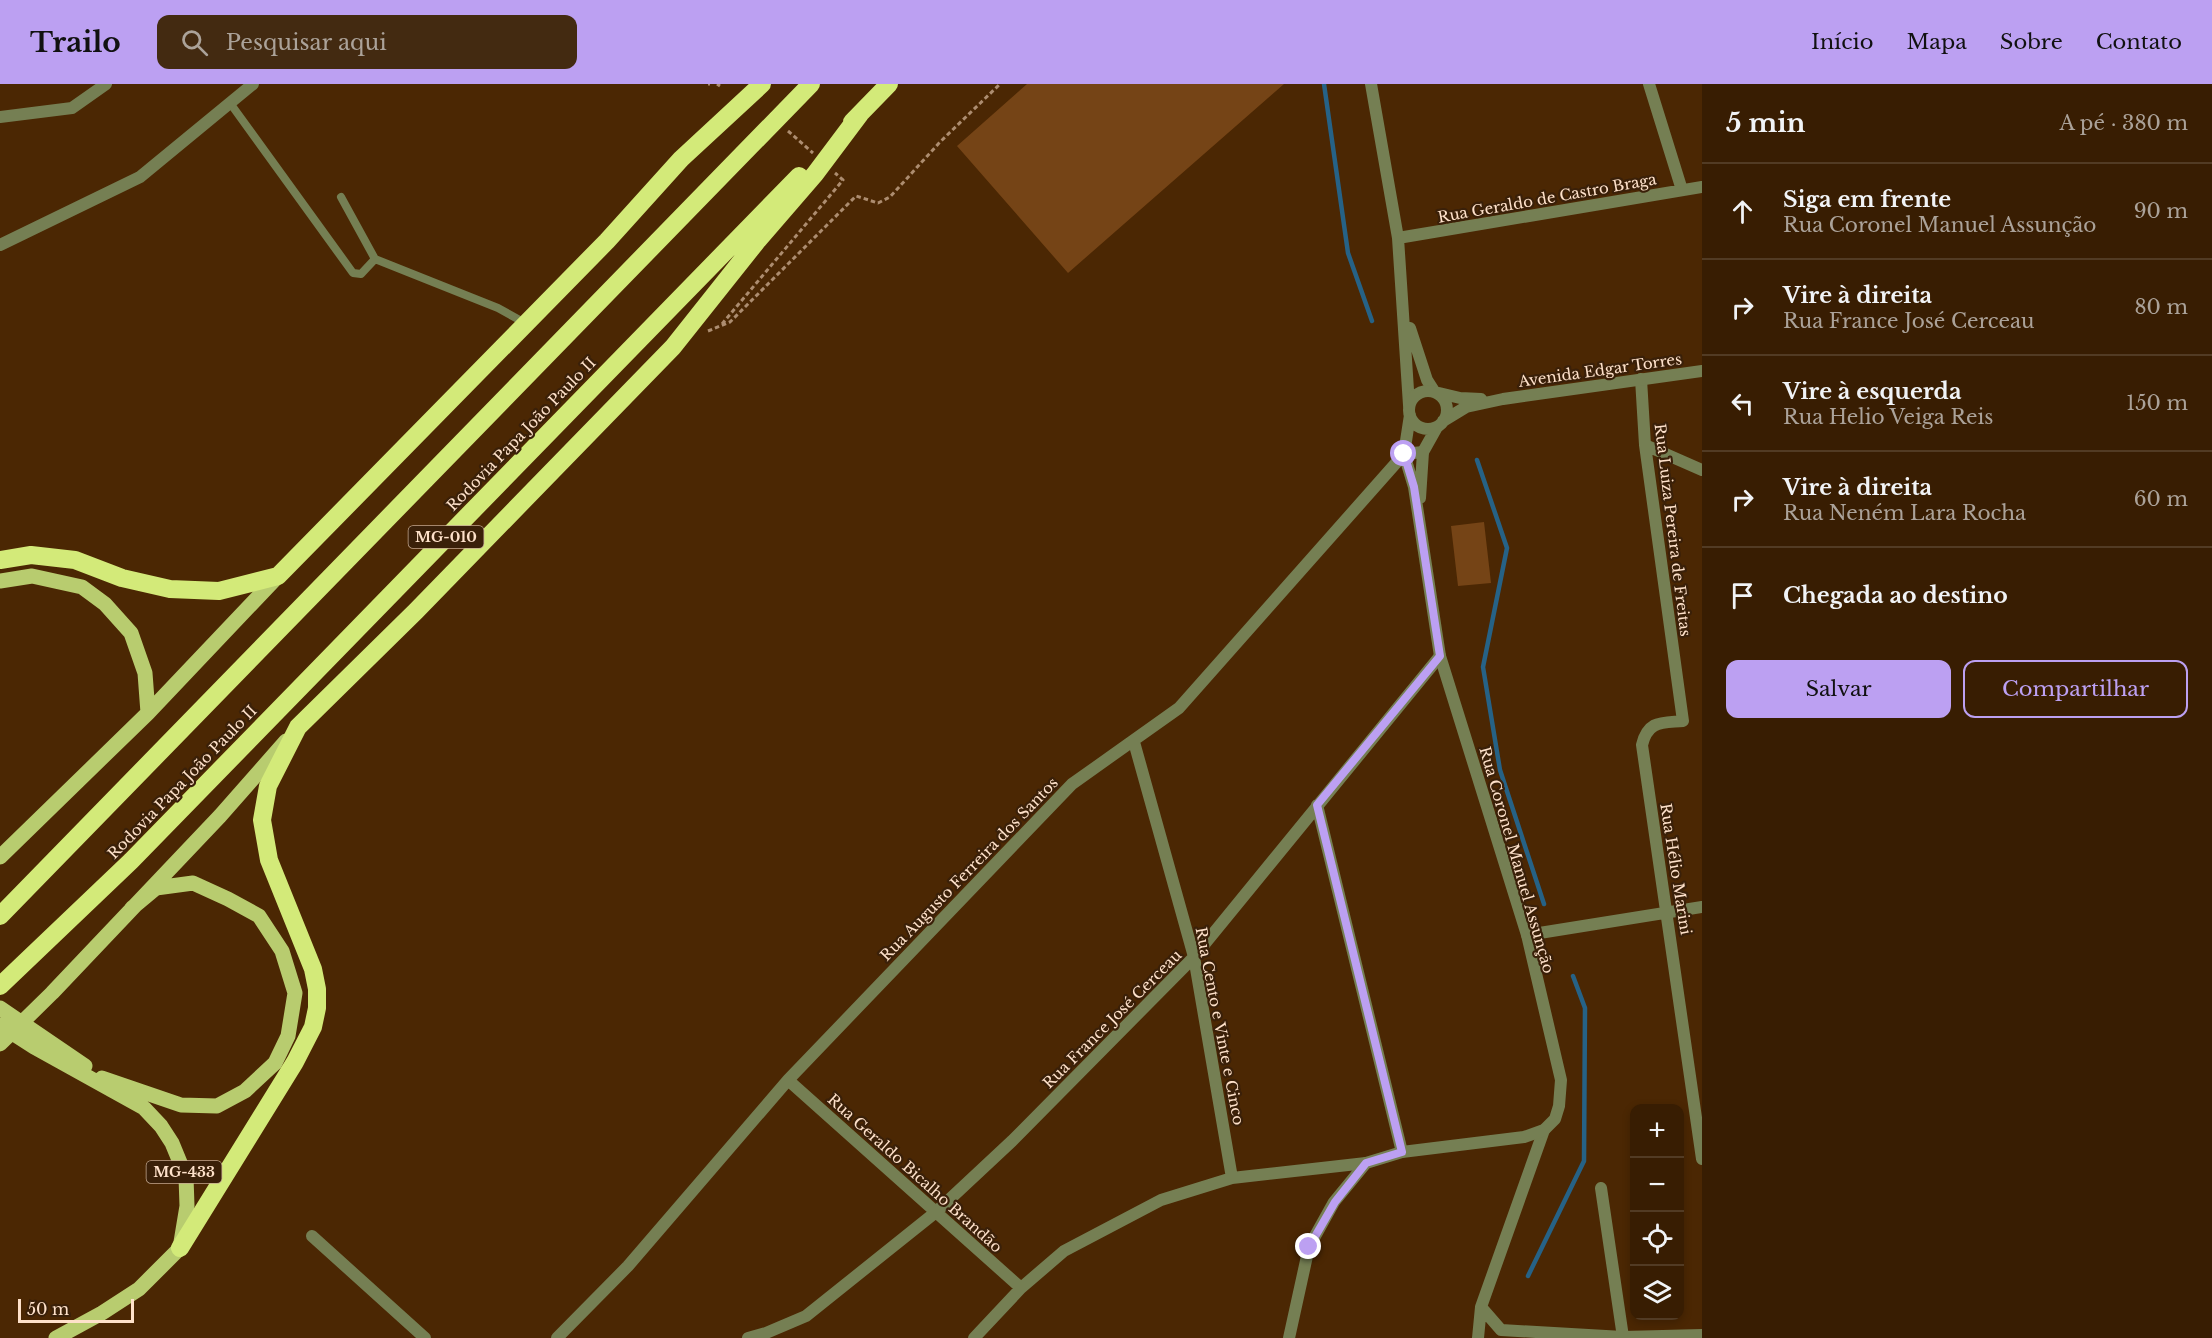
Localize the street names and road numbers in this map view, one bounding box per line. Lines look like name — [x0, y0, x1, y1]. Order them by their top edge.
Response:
street label: Rua Geraldo de Castro Braga — [1436, 169, 1659, 227]
street label: Avenida Edgar Torres — [1516, 349, 1683, 391]
street label: Rodovia Papa João Paulo II — [442, 353, 600, 515]
street label: Rua Luiza Pereira de Freitas — [1651, 422, 1696, 638]
road number: MG-010 — [408, 526, 484, 548]
street label: Rodovia Papa João Paulo II — [103, 701, 261, 863]
street label: Rua Coronel Manuel Assunção — [1475, 744, 1559, 976]
street label: Rua Augusto Ferreira dos Santos — [876, 773, 1062, 965]
street label: Rua Hélio Marini — [1656, 802, 1696, 936]
street label: Rua Cento e Vinte e Cinco — [1191, 925, 1249, 1127]
street label: Rua France José Cerceau — [1039, 946, 1185, 1092]
street label: Rua Geraldo Bicalho Brandão — [824, 1090, 1006, 1257]
road number: MG-433 — [146, 1161, 222, 1183]

